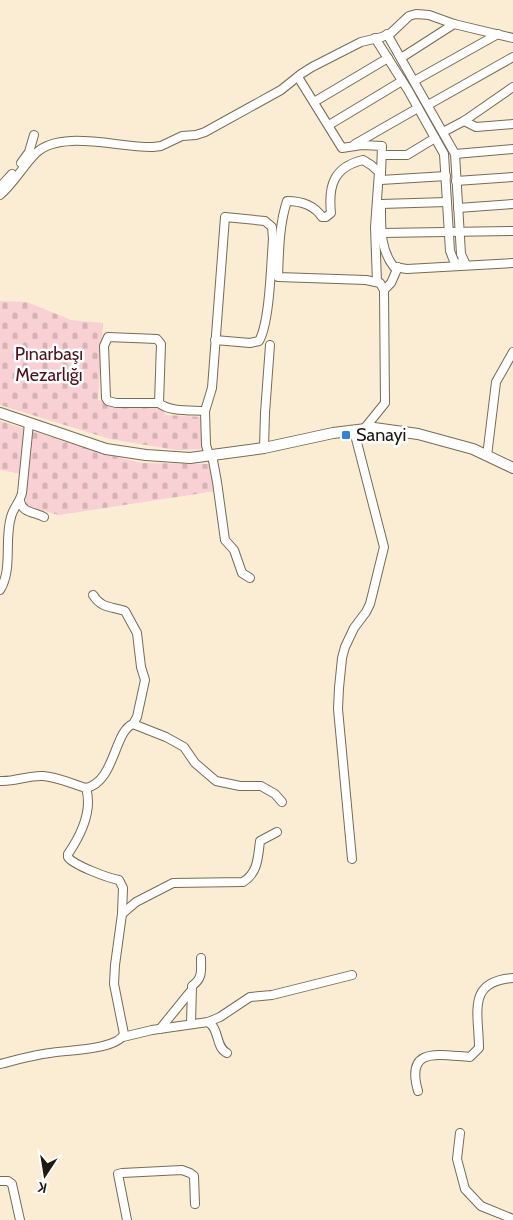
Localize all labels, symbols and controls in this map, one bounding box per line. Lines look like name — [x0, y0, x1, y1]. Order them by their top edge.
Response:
park label: Pınarbaşı Mezarlığı — [15, 343, 83, 386]
place label: Sanayi — [356, 424, 406, 446]
marker: Sanayi — [340, 429, 352, 441]
north arrow — [20, 1150, 70, 1200]
text: K — [36, 1178, 48, 1197]

